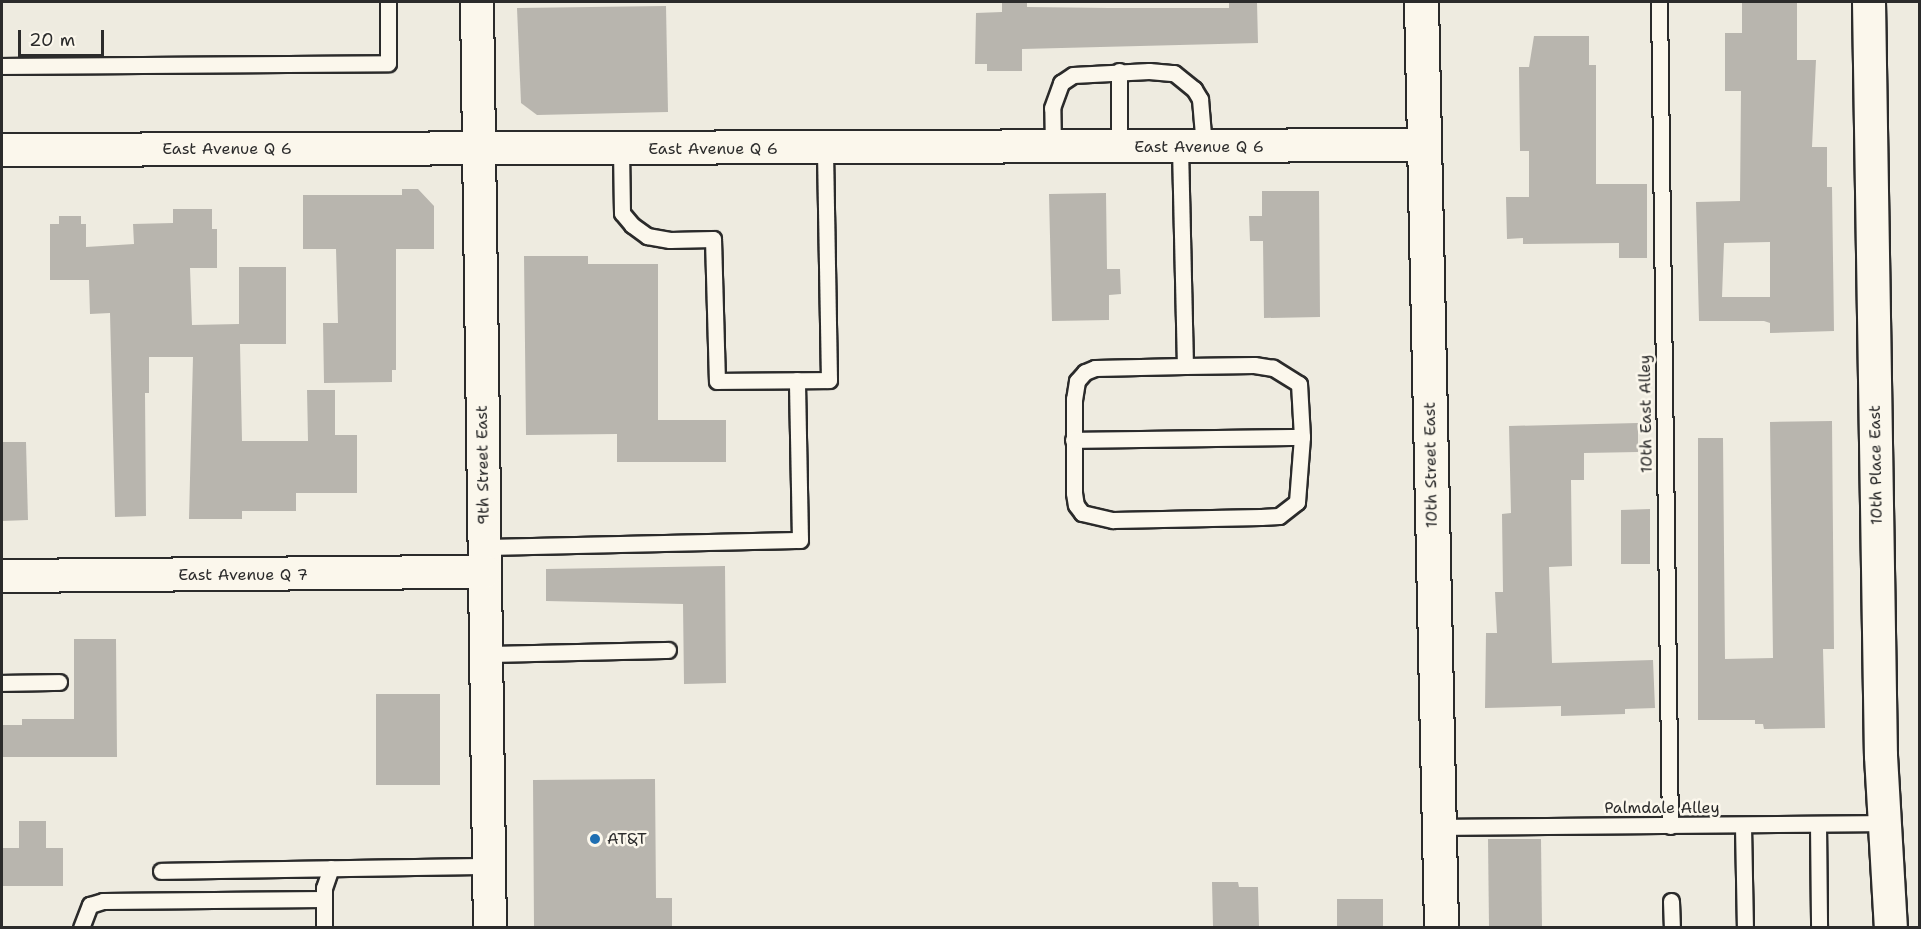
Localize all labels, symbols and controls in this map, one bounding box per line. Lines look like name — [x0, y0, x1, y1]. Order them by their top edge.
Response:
scale bar — [21, 18, 106, 56]
text: 20 m — [29, 28, 75, 52]
street label: East Avenue Q 6 — [1134, 137, 1264, 157]
street label: East Avenue Q 6 — [162, 139, 292, 159]
street label: East Avenue Q 6 — [648, 139, 778, 159]
street label: 10th East Alley — [1635, 355, 1657, 473]
street label: 10th Street East — [1420, 402, 1442, 528]
street label: 9th Street East — [472, 405, 494, 525]
street label: 10th Place East — [1865, 405, 1887, 525]
street label: East Avenue Q 7 — [178, 565, 308, 585]
street label: Palmdale Alley — [1604, 798, 1720, 818]
place label: AT&T — [607, 829, 647, 849]
marker: AT&T — [588, 832, 602, 846]

